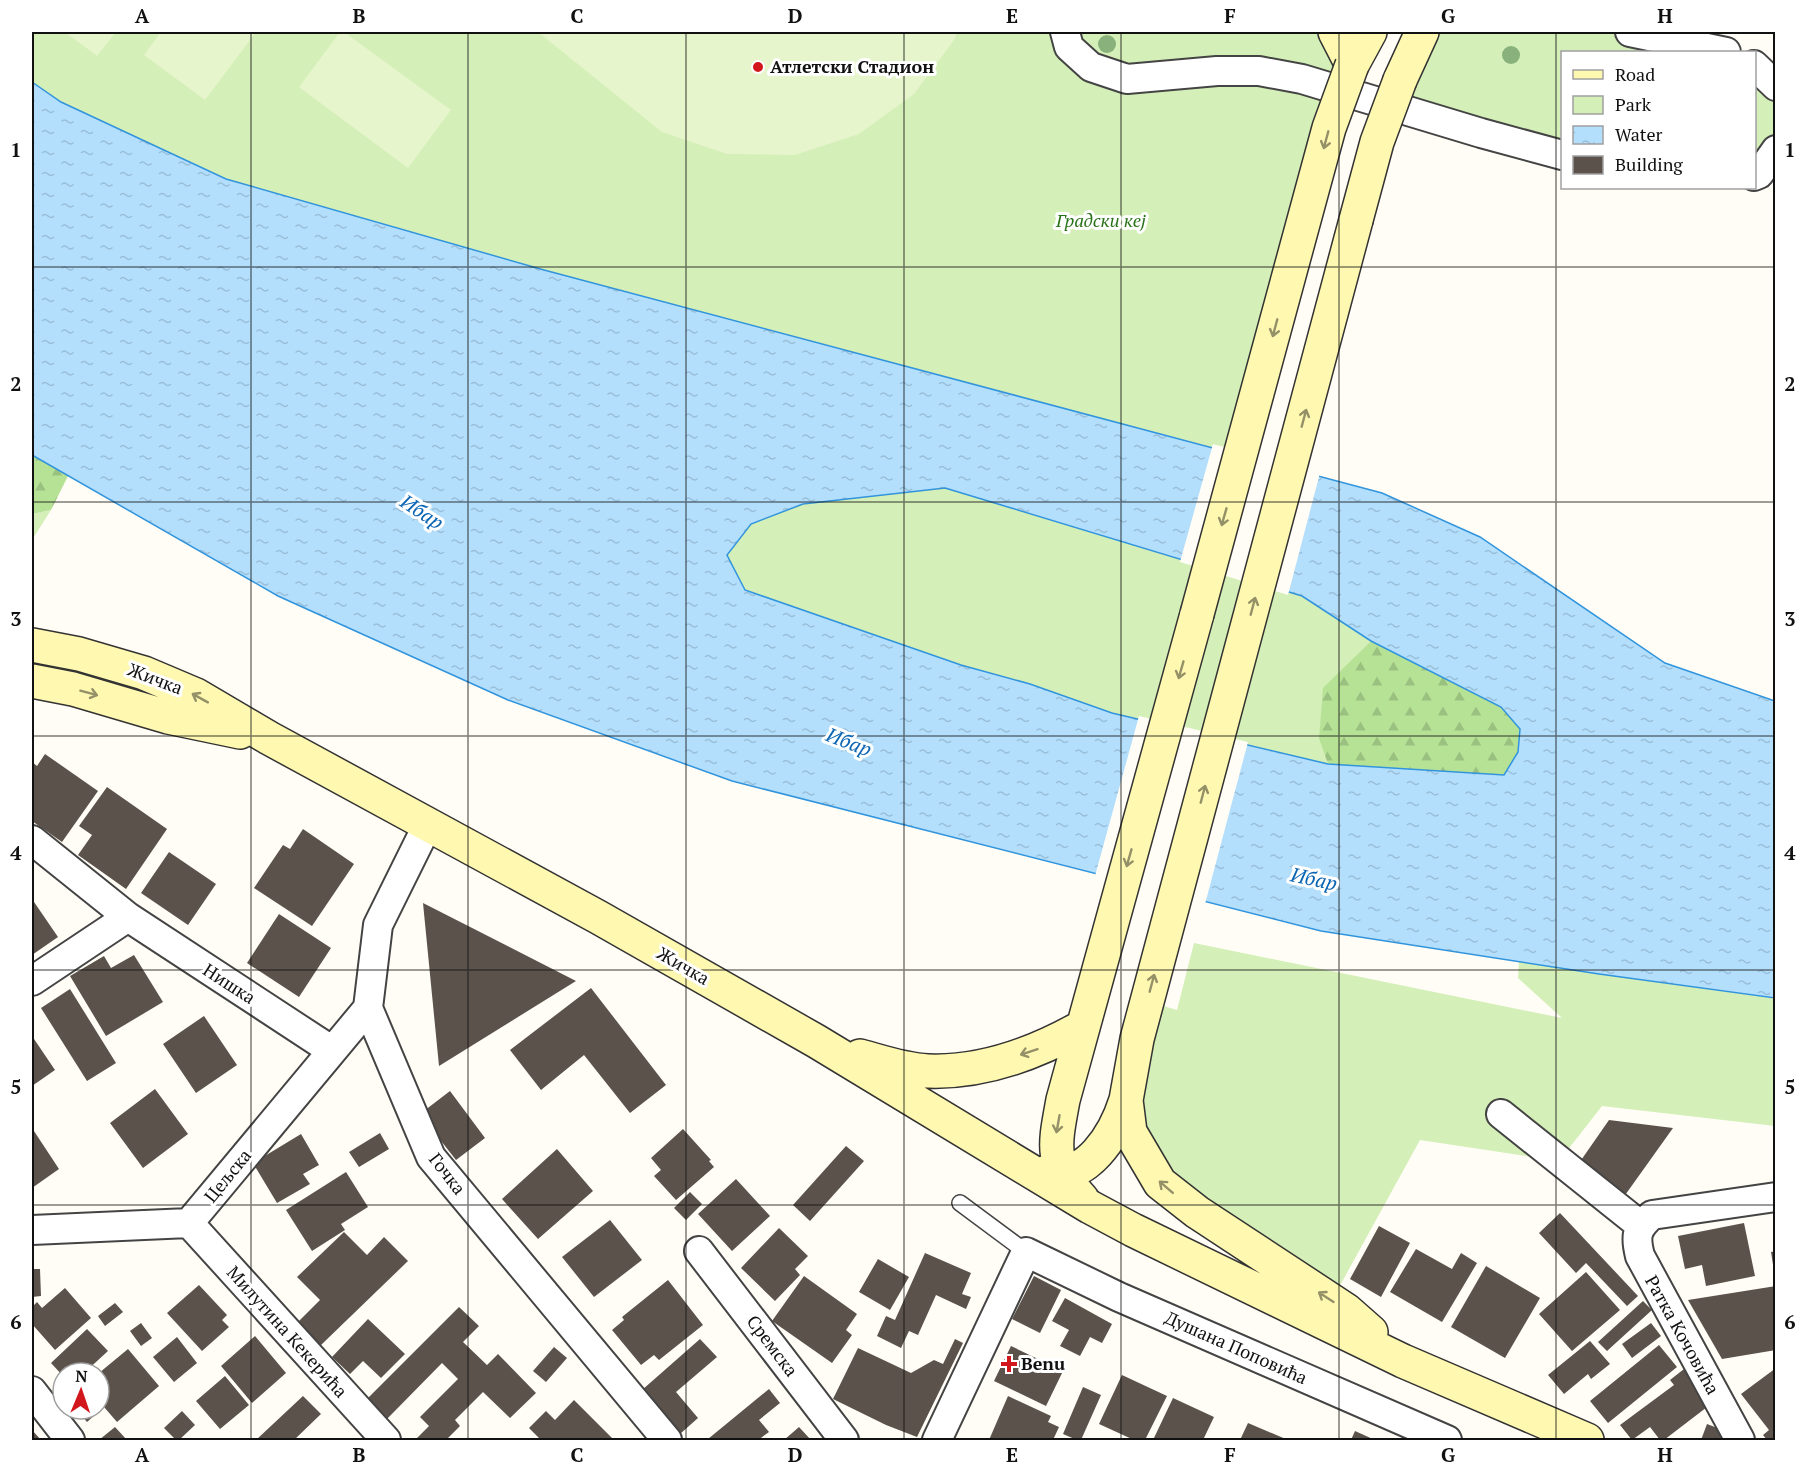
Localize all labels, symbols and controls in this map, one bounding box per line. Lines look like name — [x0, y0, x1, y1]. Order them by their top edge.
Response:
text: A — [135, 2, 150, 29]
text: B — [353, 2, 366, 29]
text: C — [570, 2, 584, 29]
text: D — [788, 2, 802, 29]
text: E — [1006, 2, 1018, 29]
text: F — [1224, 2, 1236, 29]
text: G — [1441, 2, 1455, 29]
text: H — [1657, 2, 1673, 29]
legend — [1561, 51, 1756, 189]
place label: Атлетски Стадион — [770, 54, 934, 78]
marker: Атлетски Стадион — [751, 60, 765, 74]
text: Road — [1615, 62, 1655, 86]
text: Park — [1615, 92, 1652, 116]
text: Water — [1615, 122, 1662, 146]
one-way arrow — [1320, 130, 1331, 149]
text: 1 — [10, 136, 22, 163]
text: 1 — [1784, 136, 1796, 163]
text: Building — [1615, 152, 1683, 176]
park label: Градски кеј — [1055, 208, 1146, 232]
one-way arrow — [1269, 319, 1280, 338]
text: 2 — [10, 370, 22, 397]
text: 2 — [1784, 370, 1796, 397]
one-way arrow — [1298, 408, 1310, 427]
water label: Ибар — [395, 487, 449, 536]
one-way arrow — [1218, 507, 1229, 526]
one-way arrow — [1248, 597, 1259, 616]
text: 3 — [10, 605, 22, 632]
text: 3 — [1784, 605, 1796, 632]
street label: Жичка — [124, 657, 186, 699]
one-way arrow — [1175, 660, 1186, 679]
one-way arrow — [79, 688, 98, 700]
one-way arrow — [192, 692, 209, 704]
water label: Ибар — [822, 720, 876, 763]
one-way arrow — [1198, 785, 1209, 804]
text: 4 — [10, 839, 22, 866]
text: 4 — [1784, 839, 1796, 866]
one-way arrow — [1123, 848, 1134, 867]
water label: Ибар — [1288, 860, 1340, 897]
street label: Жичка — [653, 941, 714, 990]
street label: Нишка — [199, 957, 260, 1009]
one-way arrow — [1147, 974, 1159, 993]
one-way arrow — [1020, 1047, 1039, 1058]
text: 5 — [10, 1073, 22, 1100]
text: 5 — [1784, 1073, 1796, 1100]
one-way arrow — [1052, 1114, 1063, 1134]
street label: Цељска — [198, 1144, 256, 1207]
street label: Гочка — [424, 1148, 472, 1199]
one-way arrow — [1158, 1180, 1174, 1193]
street label: Милутина Кекерића — [222, 1260, 353, 1402]
street label: Ратка Кочовића — [1640, 1271, 1726, 1398]
one-way arrow — [1319, 1291, 1335, 1303]
street label: Душана Поповића — [1161, 1305, 1311, 1389]
text: 6 — [10, 1308, 22, 1335]
text: 6 — [1784, 1308, 1796, 1335]
street label: Сремска — [742, 1310, 804, 1381]
place label: Benu — [1021, 1351, 1065, 1375]
marker: Benu — [1002, 1357, 1016, 1371]
north arrow — [51, 1361, 111, 1421]
text: N — [75, 1365, 88, 1387]
text: A — [135, 1441, 150, 1468]
text: B — [353, 1441, 366, 1468]
text: C — [570, 1441, 584, 1468]
text: D — [788, 1441, 802, 1468]
text: E — [1006, 1441, 1018, 1468]
text: F — [1224, 1441, 1236, 1468]
text: G — [1441, 1441, 1455, 1468]
text: H — [1657, 1441, 1673, 1468]

